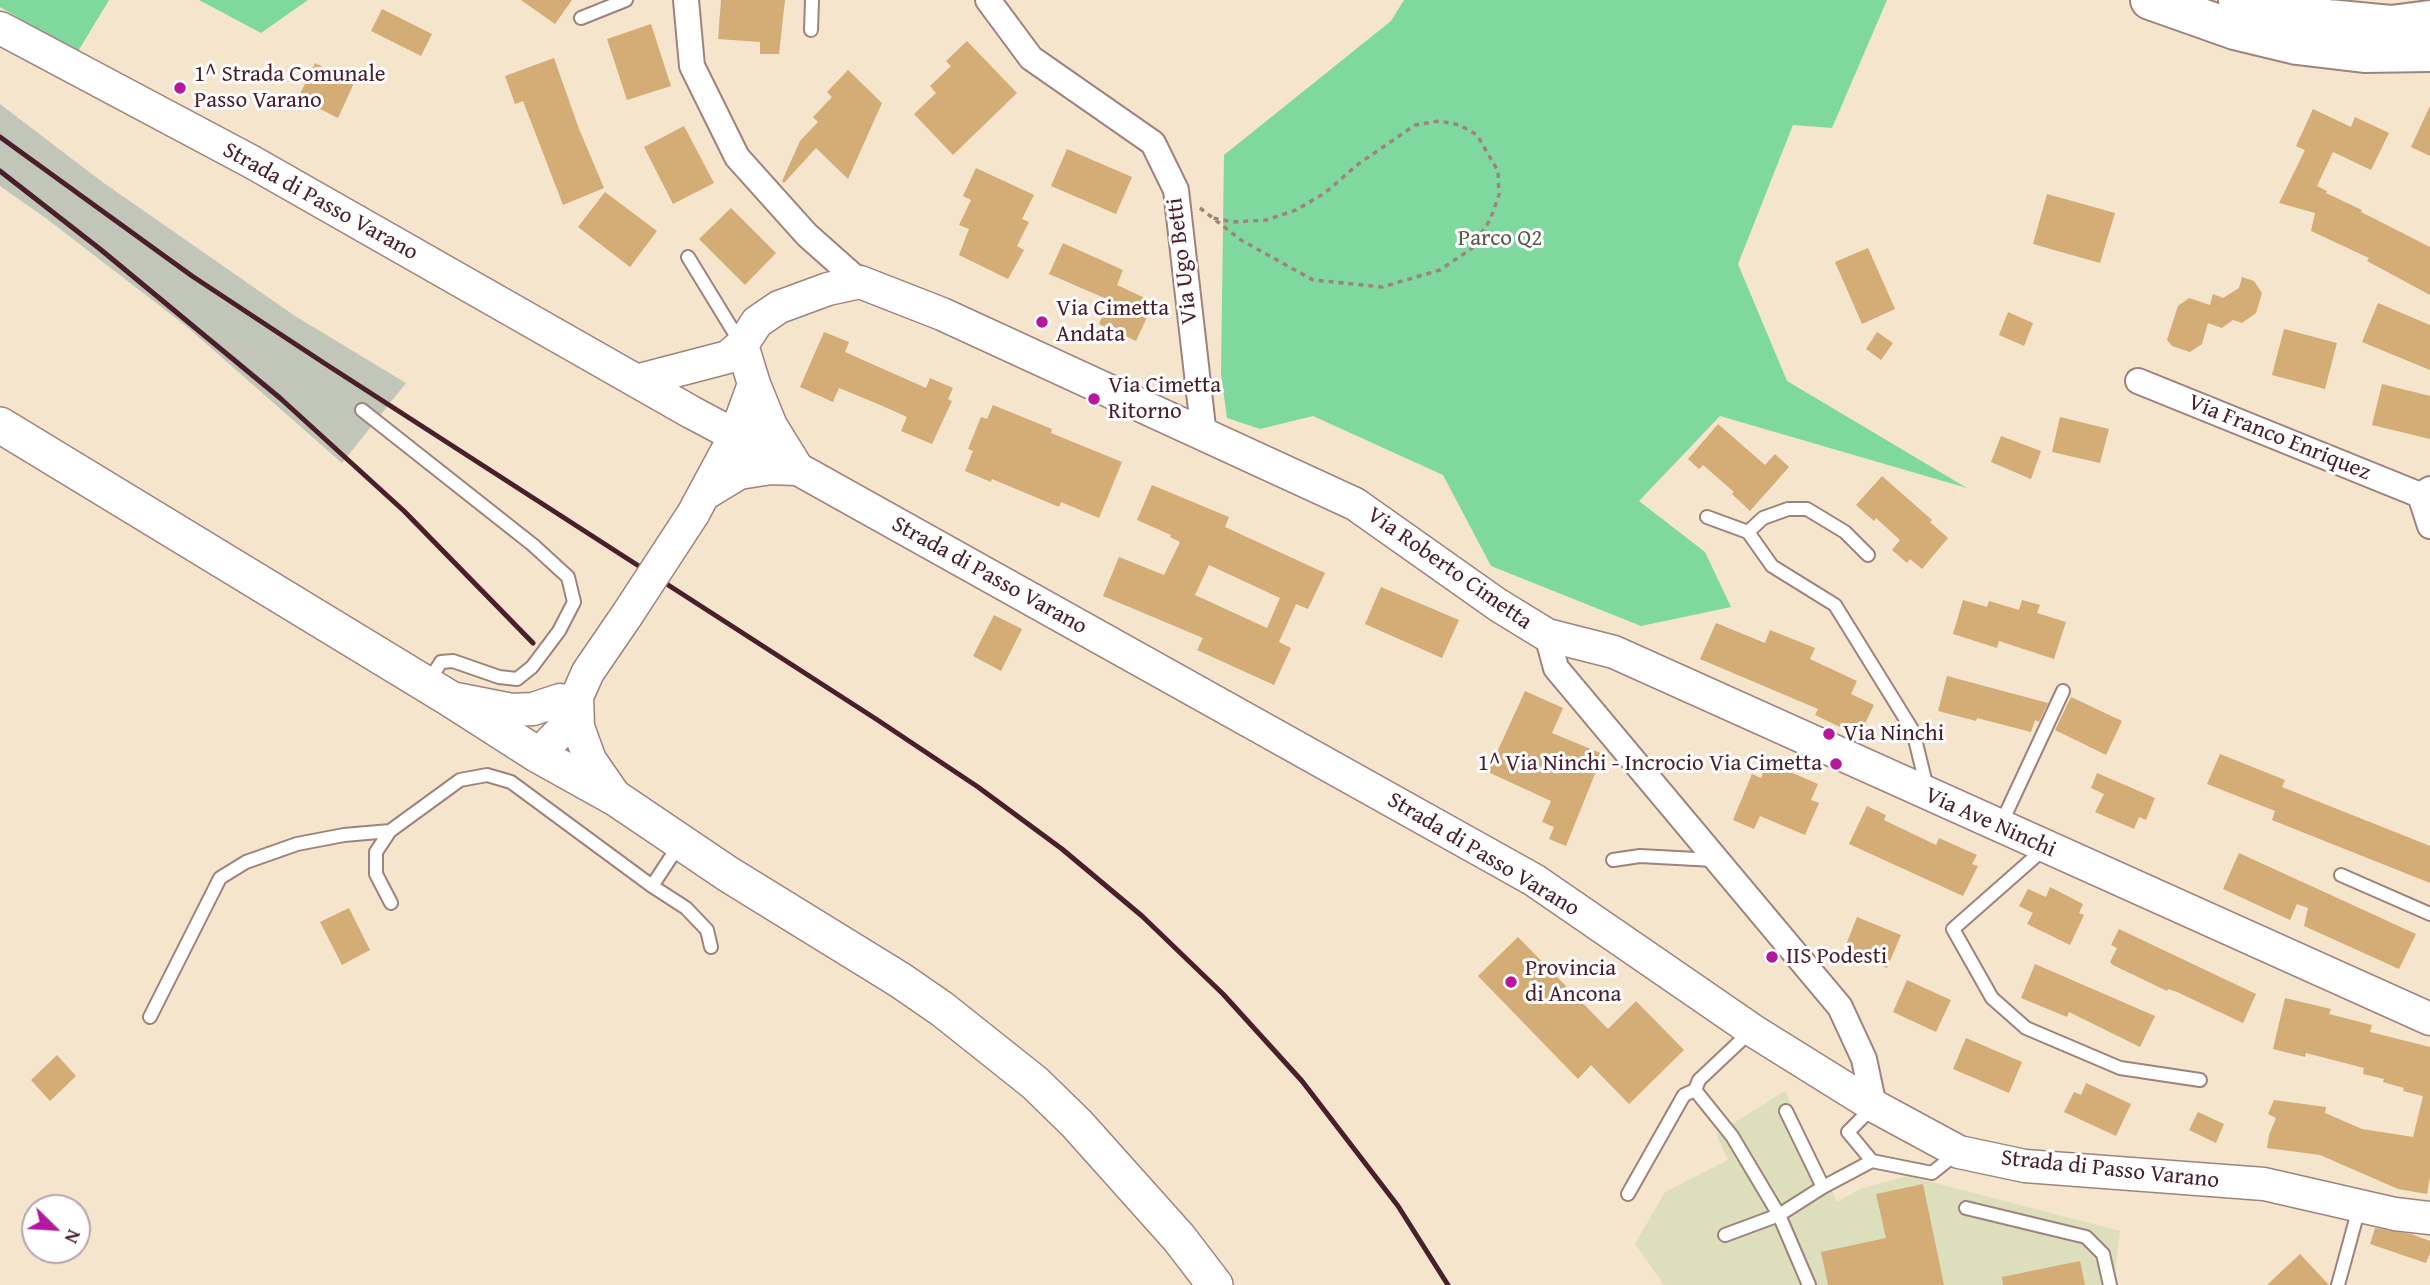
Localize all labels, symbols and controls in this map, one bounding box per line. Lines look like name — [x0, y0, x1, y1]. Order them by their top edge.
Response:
place label: 1^ Strada Comunale Passo Varano — [194, 61, 386, 115]
marker: 1^ Strada Comunale Passo Varano — [172, 80, 188, 96]
street label: Strada di Passo Varano — [217, 137, 423, 267]
street label: Via Ugo Betti — [1162, 196, 1204, 326]
park label: Parco Q2 — [1458, 225, 1542, 253]
place label: Via Cimetta Andata — [1056, 295, 1169, 349]
marker: Via Cimetta Andata — [1034, 314, 1050, 330]
place label: Via Cimetta Ritorno — [1108, 372, 1221, 426]
street label: Via Franco Enriquez — [2184, 389, 2374, 487]
marker: Via Cimetta Ritorno — [1086, 391, 1102, 407]
street label: Via Roberto Cimetta — [1361, 502, 1537, 636]
street label: Strada di Passo Varano — [886, 511, 1092, 641]
place label: Via Ninchi — [1843, 720, 1944, 748]
marker: Via Ninchi — [1821, 726, 1837, 742]
place label: 1^ Via Ninchi - Incrocio Via Cimetta — [1478, 750, 1822, 778]
marker: 1^ Via Ninchi - Incrocio Via Cimetta — [1828, 756, 1844, 772]
street label: Via Ave Ninchi — [1920, 782, 2060, 864]
street label: Strada di Passo Varano — [1382, 787, 1584, 923]
place label: IIS Podesti — [1786, 943, 1887, 971]
marker: IIS Podesti — [1764, 949, 1780, 965]
place label: Provincia di Ancona — [1525, 955, 1621, 1009]
marker: Provincia di Ancona — [1503, 974, 1519, 990]
street label: Strada di Passo Varano — [2000, 1145, 2220, 1195]
north arrow — [21, 1194, 91, 1264]
text: N — [58, 1225, 89, 1248]

